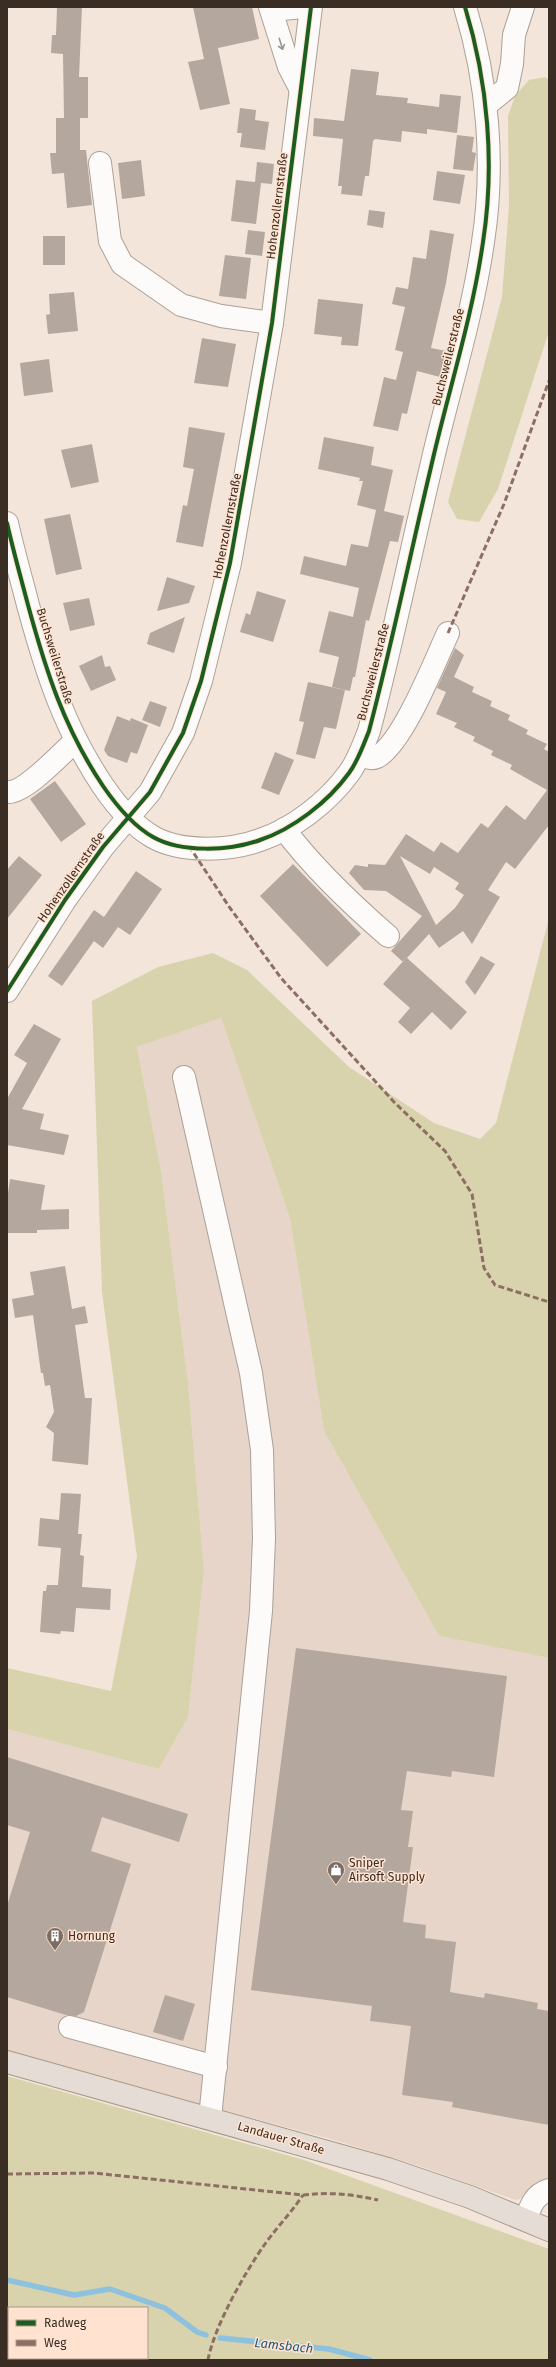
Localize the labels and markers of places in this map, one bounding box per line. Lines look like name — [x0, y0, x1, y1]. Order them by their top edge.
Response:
place label: Sniper Airsoft Supply — [349, 1856, 425, 1884]
shop icon: Sniper Airsoft Supply — [326, 1860, 346, 1885]
building icon: Hornung — [45, 1926, 65, 1951]
place label: Hornung — [68, 1929, 116, 1943]

